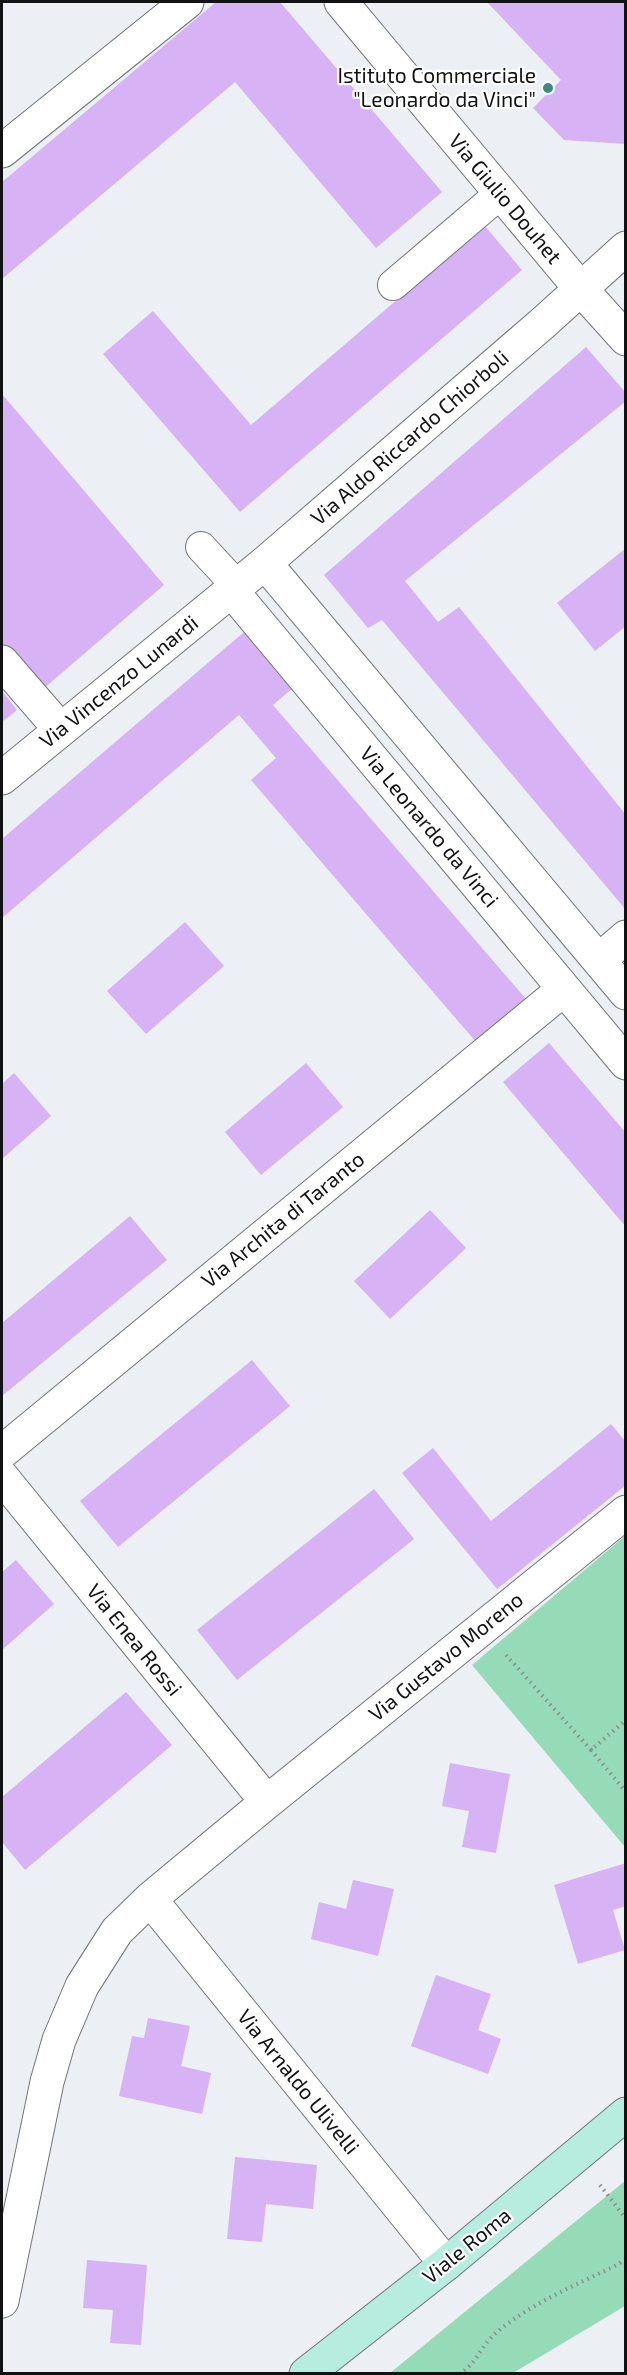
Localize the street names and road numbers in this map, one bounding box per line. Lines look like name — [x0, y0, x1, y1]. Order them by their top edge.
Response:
street label: Via Giulio Douhet — [445, 128, 568, 268]
street label: Via Aldo Riccardo Chiorboli — [305, 344, 513, 530]
street label: Via Vincenzo Lunardi — [34, 609, 202, 752]
street label: Via Leonardo da Vinci — [356, 741, 505, 912]
street label: Via Archita di Taranto — [196, 1146, 368, 1292]
street label: Via Enea Rossi — [82, 1578, 188, 1700]
street label: Via Gustavo Moreno — [363, 1586, 527, 1726]
street label: Via Arnaldo Ulivelli — [233, 2004, 365, 2159]
street label: Viale Roma — [417, 2202, 515, 2288]

